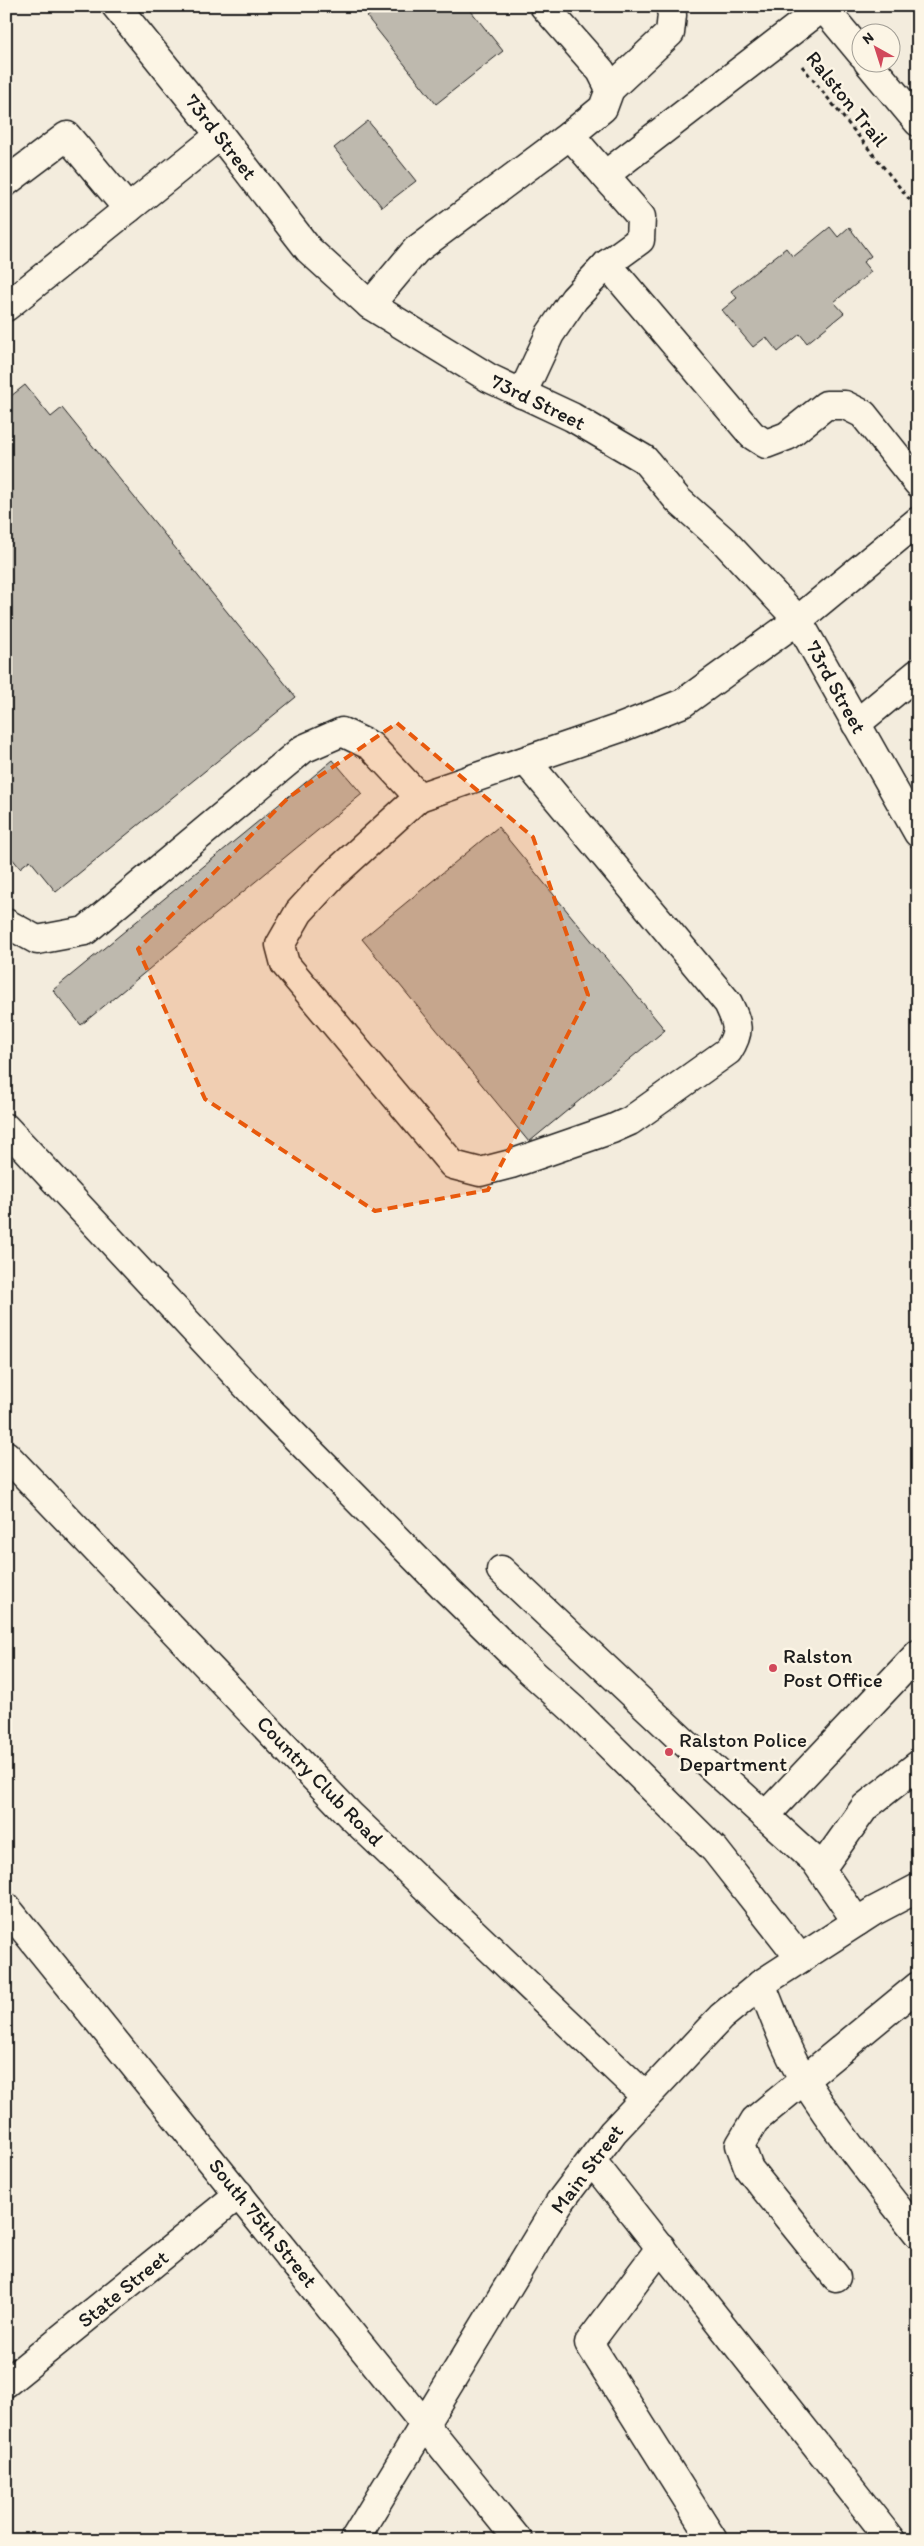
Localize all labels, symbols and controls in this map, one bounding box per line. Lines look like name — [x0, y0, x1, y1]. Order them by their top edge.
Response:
north arrow — [852, 22, 902, 72]
text: N — [859, 29, 877, 48]
street label: Ralston Trail — [801, 46, 894, 152]
street label: 73rd Street — [180, 89, 263, 185]
street label: 73rd Street — [487, 368, 590, 435]
street label: 73rd Street — [801, 636, 872, 738]
place label: Ralston Post Office — [783, 1643, 883, 1692]
marker: Ralston Post Office — [767, 1662, 779, 1674]
street label: Country Club Road — [252, 1710, 389, 1851]
place label: Ralston Police Department — [679, 1727, 807, 1776]
marker: Ralston Police Department — [663, 1746, 675, 1758]
street label: Main Street — [545, 2119, 628, 2218]
street label: South 75th Street — [204, 2153, 323, 2292]
street label: State Street — [72, 2244, 173, 2333]

